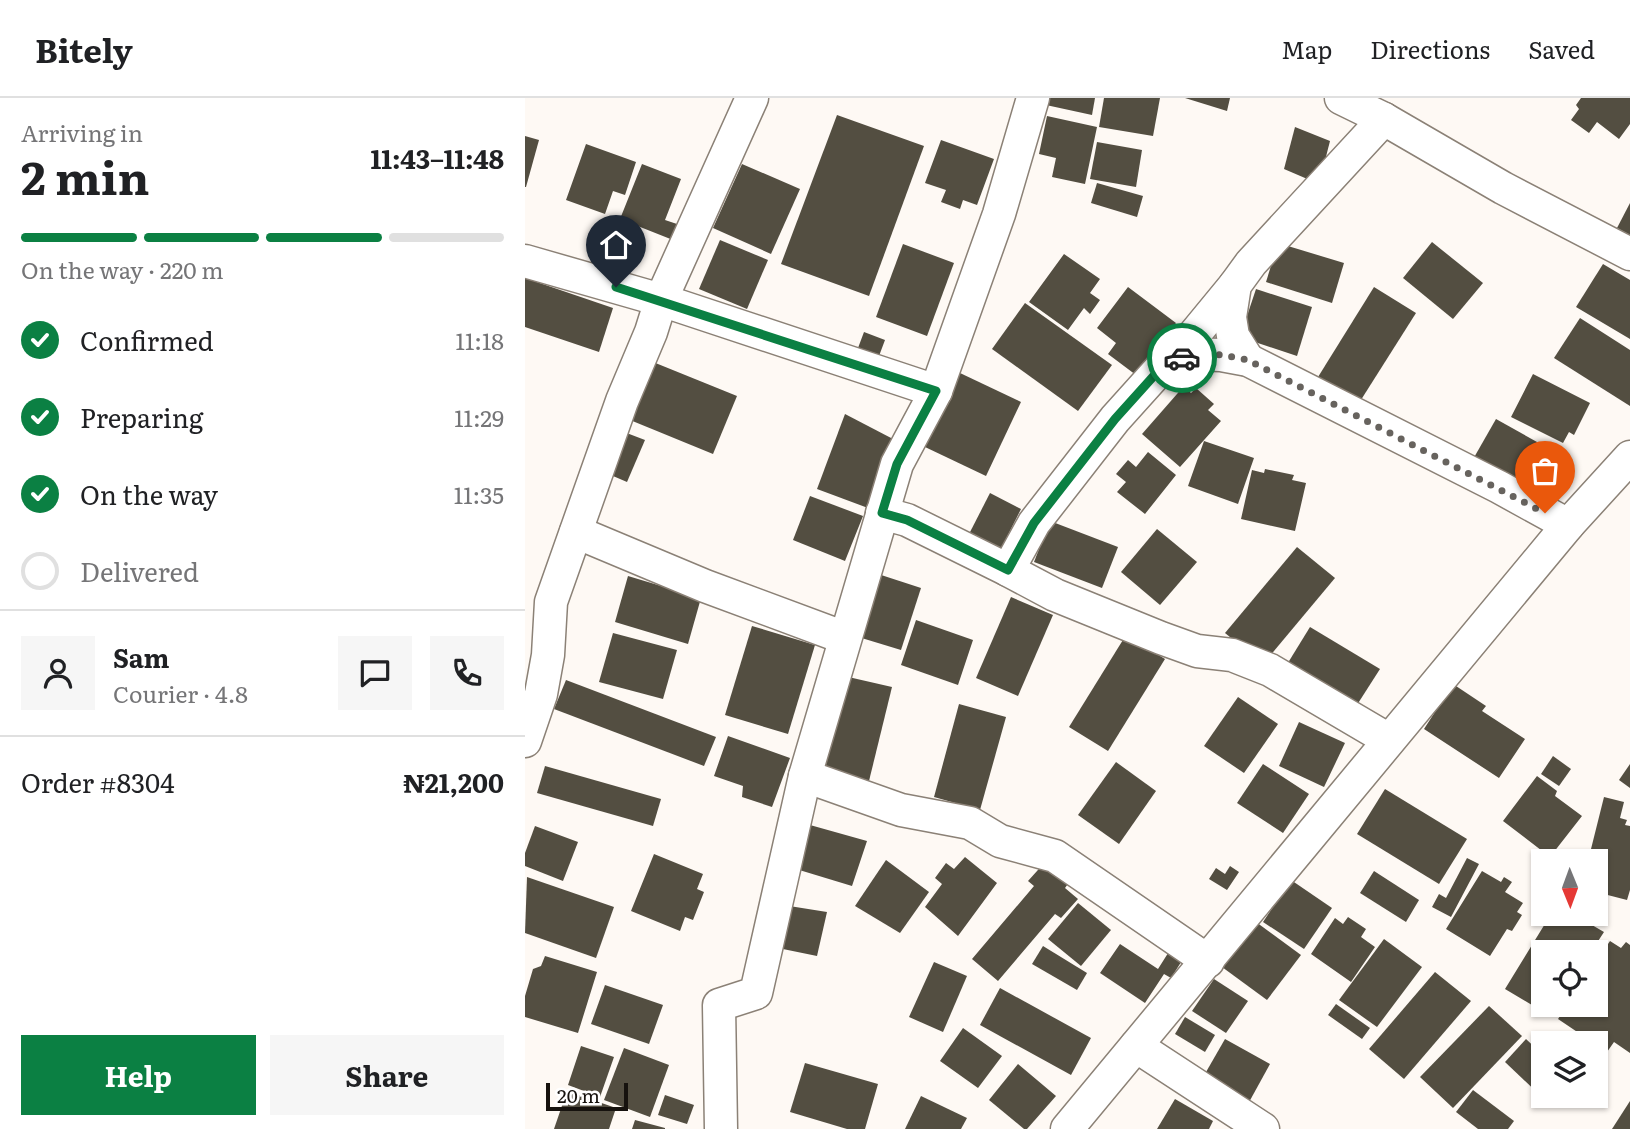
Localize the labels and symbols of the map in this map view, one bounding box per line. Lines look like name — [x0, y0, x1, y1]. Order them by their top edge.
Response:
pin — [586, 215, 646, 287]
courier — [1147, 323, 1217, 393]
pin — [1515, 441, 1575, 513]
north arrow — [1531, 849, 1608, 926]
scale bar — [546, 1080, 628, 1112]

